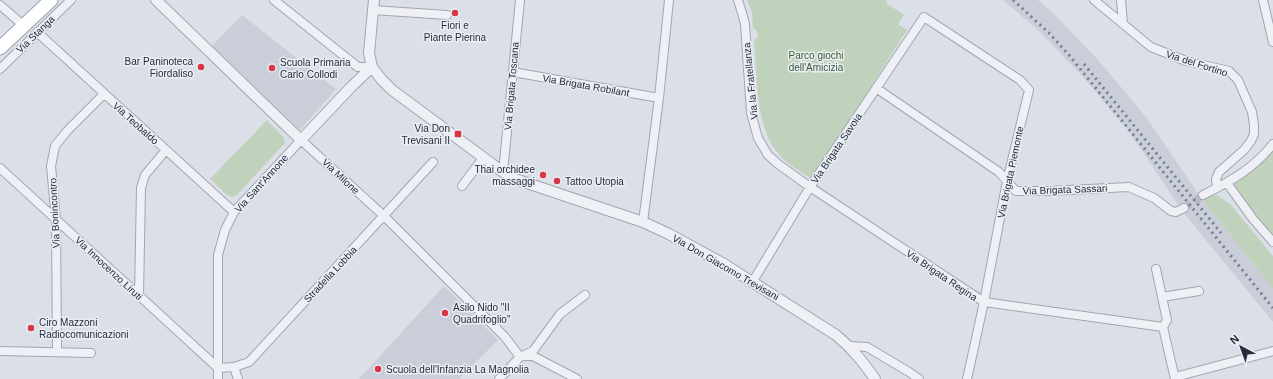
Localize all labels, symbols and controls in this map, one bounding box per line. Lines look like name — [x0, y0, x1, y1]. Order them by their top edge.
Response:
marker: Fiori e Piante Pierina — [450, 8, 460, 18]
street label: Via Stanga — [14, 13, 57, 55]
place label: Fiori e Piante Pierina — [424, 20, 487, 43]
street label: Via Brigata Toscana — [502, 41, 521, 131]
street label: Via la Fratellanza — [741, 42, 760, 120]
street label: Via del Fortino — [1165, 48, 1230, 79]
park label: Parco giochi dell'Amicizia — [788, 50, 844, 73]
place label: Bar Paninoteca Fiordaliso — [125, 56, 193, 79]
place label: Scuola Primaria Carlo Collodi — [280, 57, 351, 80]
marker: Bar Paninoteca Fiordaliso — [196, 62, 206, 72]
marker: Scuola Primaria Carlo Collodi — [267, 63, 277, 73]
street label: Via Brigata Robilant — [542, 72, 631, 99]
street label: Via Teobaldo — [111, 100, 161, 147]
street label: Via Brigata Savoia — [809, 111, 864, 185]
place label: Via Don Trevisani II — [401, 123, 450, 146]
street label: Via Brigata Piemonte — [995, 125, 1026, 219]
marker: Via Don Trevisani II — [453, 129, 463, 139]
street label: Via Sant'Annone — [233, 152, 291, 215]
street label: Via Milone — [320, 156, 362, 197]
place label: Thai orchidee massaggi — [474, 164, 535, 187]
marker: Thai orchidee massaggi — [538, 170, 548, 180]
marker: Tattoo Utopia — [552, 176, 562, 186]
place label: Tattoo Utopia — [565, 176, 624, 187]
street label: Via Bonincontro — [47, 177, 62, 248]
street label: Via Brigata Sassari — [1022, 183, 1108, 196]
street label: Via Don Giacomo Trevisani — [671, 232, 781, 302]
street label: Via Innocenzo Liruti — [73, 234, 144, 302]
street label: Stradella Lobbia — [302, 244, 359, 305]
street label: Via Brigata Regina — [904, 248, 980, 303]
place label: Asilo Nido "Il Quadrifoglio" — [453, 302, 511, 325]
marker: Asilo Nido "Il Quadrifoglio" — [440, 308, 450, 318]
place label: Ciro Mazzoni Radiocomunicazioni — [39, 317, 129, 340]
marker: Ciro Mazzoni Radiocomunicazioni — [26, 323, 36, 333]
north arrow — [1221, 327, 1261, 367]
text: N — [1228, 332, 1241, 347]
marker: Scuola dell'Infanzia La Magnolia — [373, 364, 383, 374]
place label: Scuola dell'Infanzia La Magnolia — [386, 364, 530, 375]

